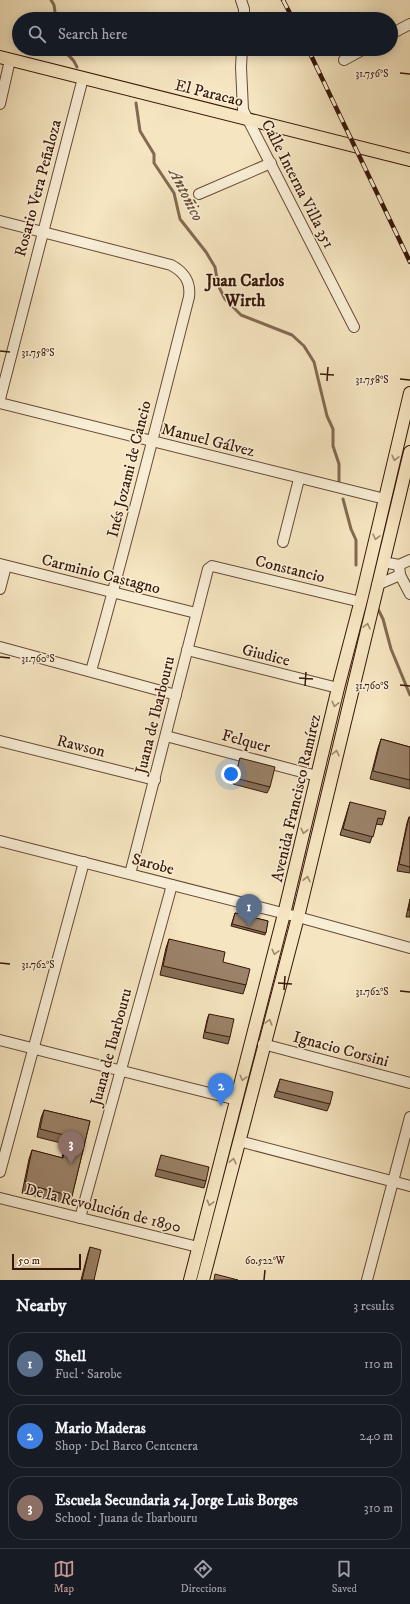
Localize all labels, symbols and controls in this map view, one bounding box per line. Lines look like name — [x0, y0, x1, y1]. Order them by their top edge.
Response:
search box — [12, 12, 398, 56]
icon: search — [26, 23, 48, 45]
text: Search here — [58, 25, 127, 44]
text: 31.756°S — [355, 68, 389, 80]
street label: El Paracao — [173, 75, 246, 111]
street label: Calle Interna Villa 351 — [257, 116, 339, 252]
street label: Rosario Vera Peñaloza — [10, 117, 66, 259]
water label: Antoñico — [162, 163, 209, 225]
district label: Juan Carlos Wirth — [204, 270, 284, 312]
text: 31.758°S — [22, 347, 54, 359]
text: 31.758°S — [356, 374, 388, 386]
street label: Inés Jozami de Cancio — [102, 398, 156, 539]
street label: Manuel Gálvez — [159, 419, 257, 461]
one-way arrow — [391, 455, 399, 461]
one-way arrow — [373, 534, 381, 541]
street label: Carminio Castagno — [39, 550, 163, 598]
street label: Constancio — [253, 551, 327, 587]
one-way arrow — [362, 623, 370, 629]
street label: Giudice — [240, 639, 292, 671]
text: 31.760°S — [21, 653, 55, 665]
street label: Juana de Ibarbouru — [130, 654, 179, 778]
text: 31.760°S — [355, 680, 389, 692]
one-way arrow — [331, 701, 339, 707]
street label: Avenida Francisco Ramírez — [267, 712, 325, 884]
street label: Felquer — [220, 725, 272, 757]
street label: Rawson — [55, 730, 108, 762]
one-way arrow — [332, 750, 340, 756]
your location — [221, 764, 241, 784]
one-way arrow — [301, 827, 309, 834]
street label: Sarobe — [130, 849, 177, 879]
one-way arrow — [302, 876, 310, 882]
pin: 1 — [236, 894, 262, 927]
one-way arrow — [271, 948, 280, 955]
text: 31.762°S — [22, 959, 54, 971]
street label: Juana de Ibarbouru — [85, 986, 136, 1110]
text: 31.762°S — [356, 986, 388, 998]
one-way arrow — [264, 1019, 273, 1026]
street label: Ignacio Corsini — [291, 1027, 391, 1071]
pin: 2 — [208, 1073, 234, 1106]
one-way arrow — [239, 1074, 248, 1081]
pin: 3 — [58, 1131, 84, 1164]
one-way arrow — [229, 1158, 237, 1164]
street label: De la Revolución de 1890 — [23, 1179, 183, 1237]
one-way arrow — [206, 1200, 215, 1207]
scale bar — [12, 1252, 81, 1271]
text: 50 m — [18, 1254, 40, 1268]
text: 60.522°W — [245, 1255, 286, 1267]
text: Nearby — [16, 1295, 66, 1317]
text: 3 results — [353, 1298, 394, 1314]
text: Shell — [55, 1347, 86, 1366]
text: 1 — [28, 1356, 32, 1372]
text: 110 m — [364, 1356, 393, 1372]
text: Fuel · Sarobe — [55, 1366, 122, 1382]
text: Mario Maderas — [55, 1419, 146, 1438]
text: 2 — [27, 1428, 33, 1444]
text: 240 m — [360, 1428, 393, 1444]
text: Shop · Del Barco Centenera — [55, 1438, 198, 1454]
text: Escuela Secundaria 54 Jorge Luis Borges — [55, 1491, 298, 1510]
text: 3 — [28, 1500, 32, 1516]
text: 310 m — [364, 1500, 393, 1516]
text: School · Juana de Ibarbouru — [55, 1510, 198, 1526]
tab: Map — [53, 1558, 75, 1596]
tab: Directions — [181, 1558, 226, 1596]
tab: Saved — [332, 1558, 357, 1596]

